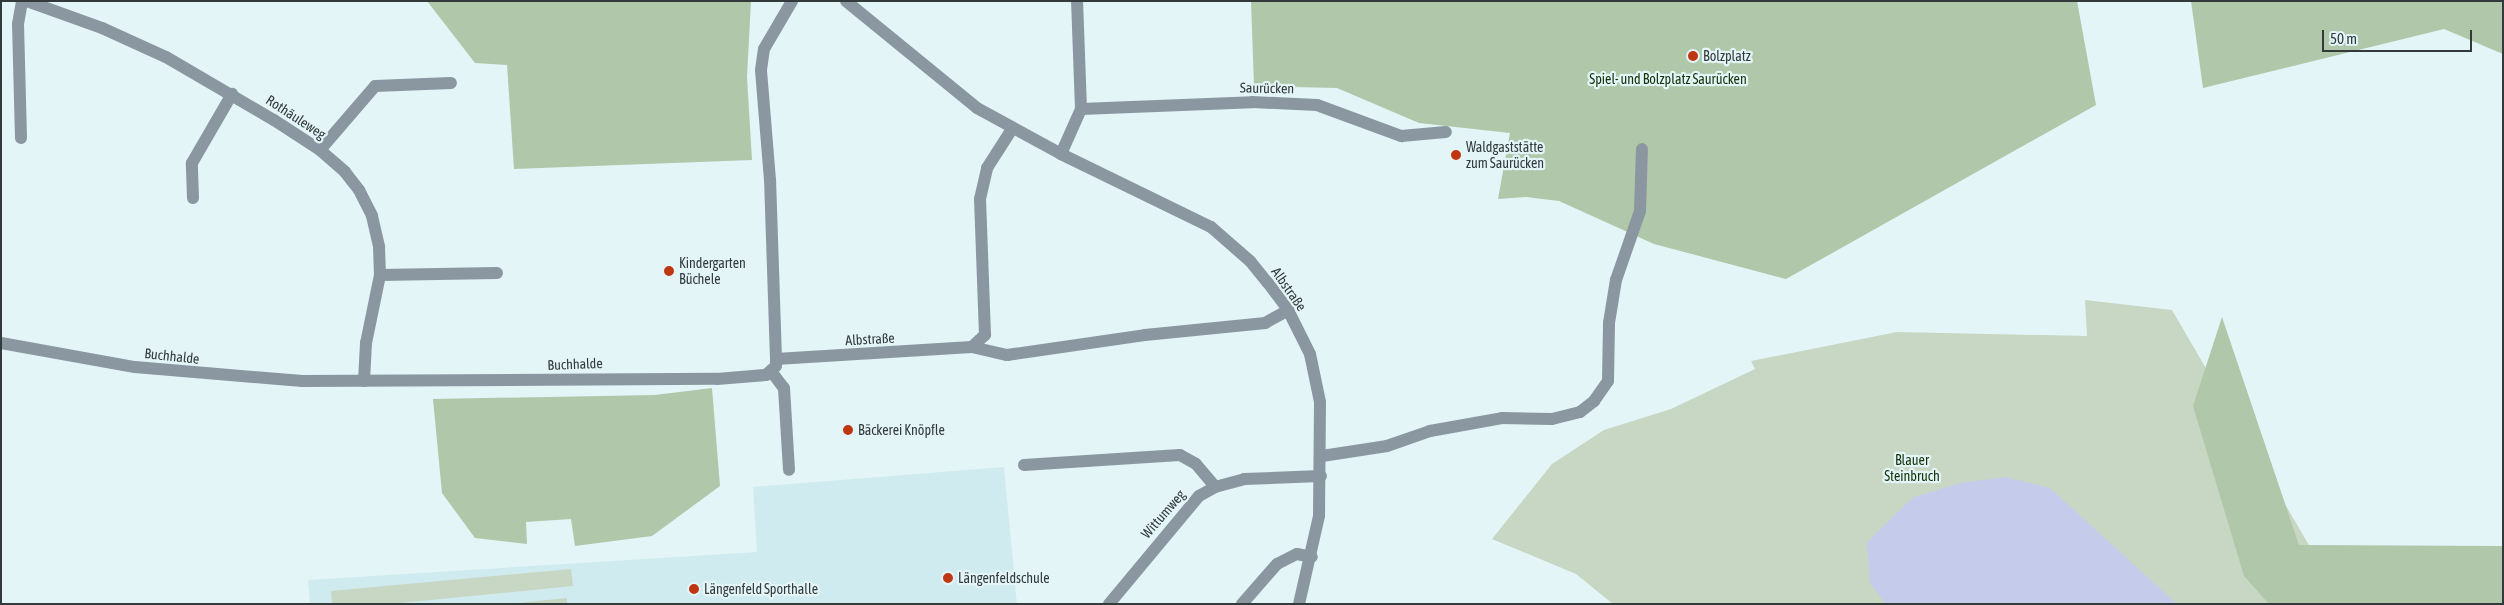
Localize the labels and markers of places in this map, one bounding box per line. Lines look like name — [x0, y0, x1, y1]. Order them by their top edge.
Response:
place label: Bolzplatz — [1703, 48, 1751, 64]
marker: Bolzplatz — [1687, 50, 1699, 62]
place label: Waldgaststätte zum Saurücken — [1466, 139, 1544, 172]
marker: Waldgaststätte zum Saurücken — [1450, 149, 1462, 161]
place label: Kindergarten Büchele — [679, 255, 746, 288]
marker: Kindergarten Büchele — [663, 265, 675, 277]
place label: Bäckerei Knöpfle — [858, 422, 945, 438]
marker: Bäckerei Knöpfle — [842, 424, 854, 436]
place label: Längenfeldschule — [958, 570, 1050, 586]
marker: Längenfeldschule — [942, 572, 954, 584]
place label: Längenfeld Sporthalle — [704, 581, 818, 597]
marker: Längenfeld Sporthalle — [688, 583, 700, 595]

